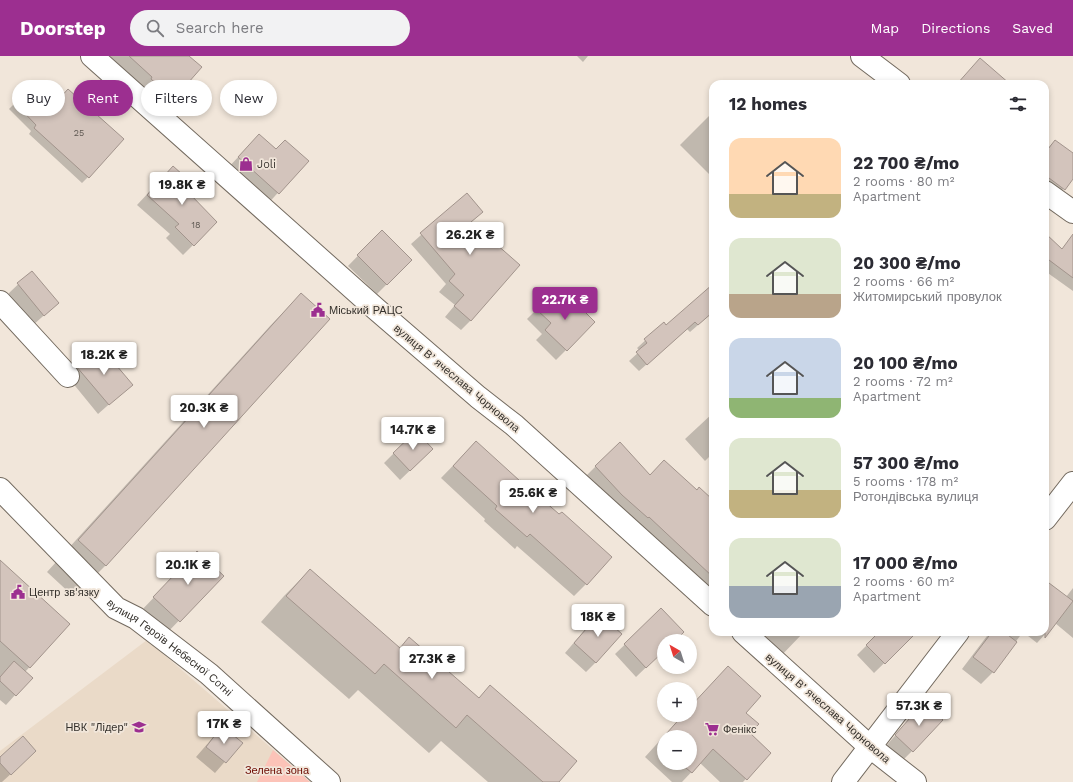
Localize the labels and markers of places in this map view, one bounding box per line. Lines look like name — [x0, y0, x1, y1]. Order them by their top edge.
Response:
shop icon: Joli — [238, 156, 254, 172]
place label: Joli — [257, 158, 276, 171]
pin: 19.8K ₴ — [145, 172, 219, 206]
pin: 26.2K ₴ — [433, 222, 507, 256]
pin: 22.7K ₴ — [528, 287, 602, 321]
public building icon: Міський РАЦС — [310, 302, 326, 318]
place label: Міський РАЦС — [329, 304, 403, 317]
pin: 18.2K ₴ — [67, 342, 141, 376]
pin: 20.3K ₴ — [167, 395, 241, 429]
pin: 14.7K ₴ — [376, 417, 450, 451]
pin: 25.6K ₴ — [496, 480, 570, 514]
pin: 20.1K ₴ — [151, 552, 225, 586]
public building icon: Центр зв'язку — [10, 584, 26, 600]
place label: Центр зв'язку — [29, 586, 100, 599]
pin: 18K ₴ — [570, 604, 626, 638]
pin: 27.3K ₴ — [395, 646, 469, 680]
pin: 57.3K ₴ — [882, 693, 956, 727]
pin: 17K ₴ — [196, 711, 252, 745]
school or university icon: НВК "Лідер" — [131, 719, 147, 735]
place label: НВК "Лідер" — [65, 721, 128, 734]
supermarket icon: Фенікс — [704, 721, 720, 737]
place label: Фенікс — [723, 723, 757, 736]

